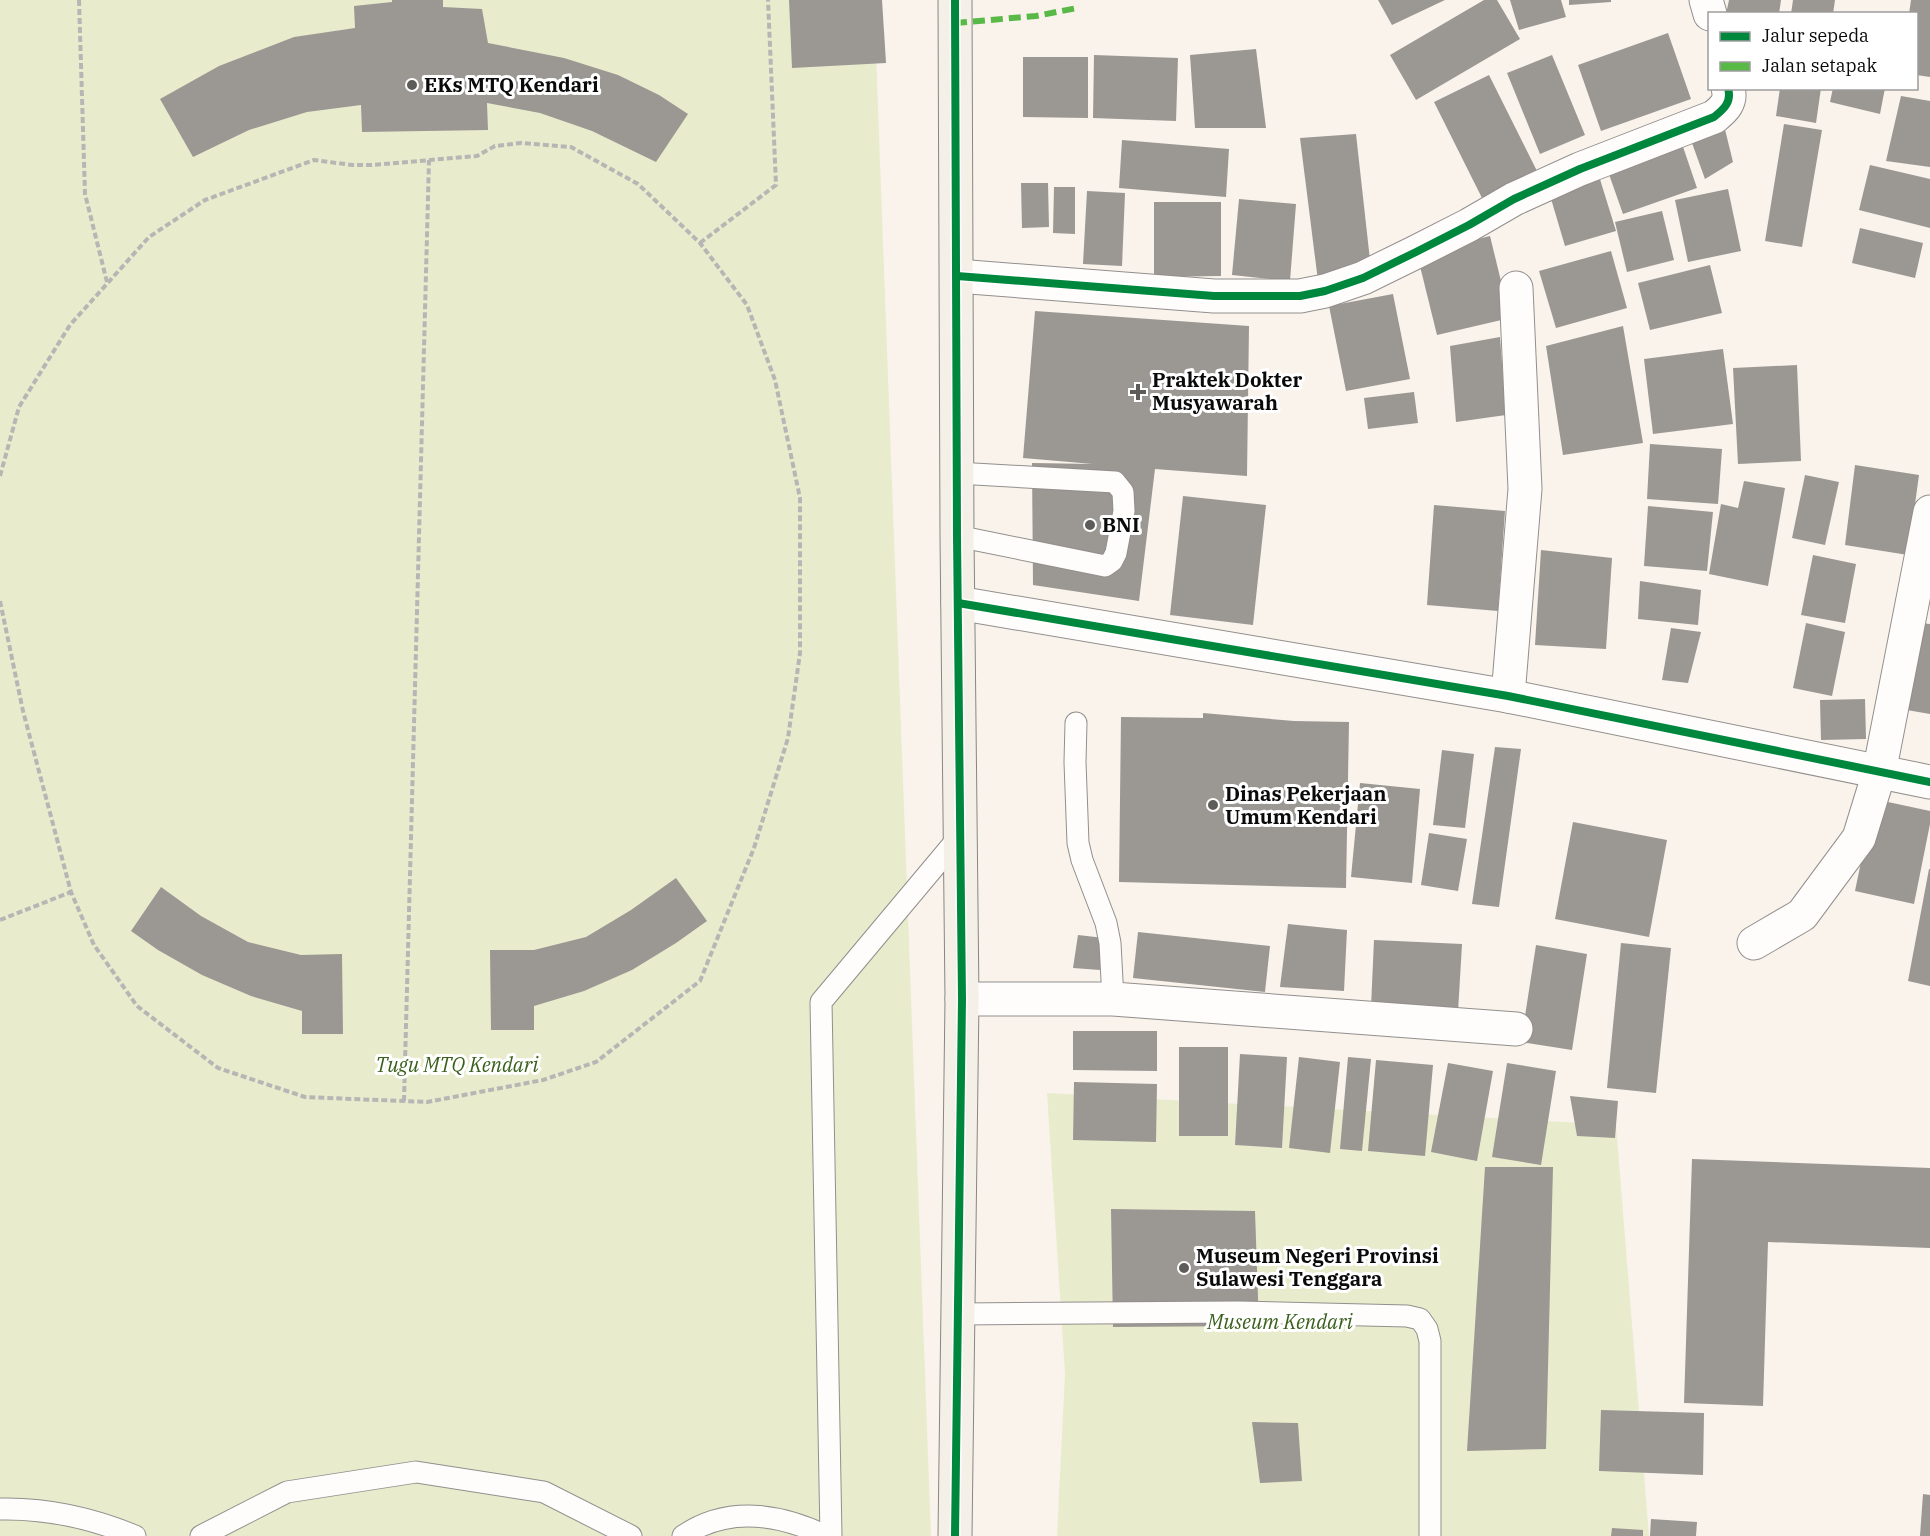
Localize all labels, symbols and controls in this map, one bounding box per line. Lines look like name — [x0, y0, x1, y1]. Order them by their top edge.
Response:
legend — [1708, 12, 1918, 90]
text: Jalur sepeda — [1762, 24, 1869, 47]
text: Jalan setapak — [1762, 54, 1878, 77]
place label: EKs MTQ Kendari — [424, 71, 599, 98]
marker: EKs MTQ Kendari — [405, 78, 419, 92]
place label: Praktek Dokter Musyawarah — [1152, 366, 1303, 416]
marker: Praktek Dokter Musyawarah — [1129, 383, 1147, 401]
place label: BNI — [1102, 511, 1140, 538]
marker: BNI — [1083, 518, 1097, 532]
place label: Dinas Pekerjaan Umum Kendari — [1225, 780, 1387, 830]
marker: Dinas Pekerjaan Umum Kendari — [1206, 798, 1220, 812]
park label: Tugu MTQ Kendari — [376, 1051, 538, 1078]
place label: Museum Negeri Provinsi Sulawesi Tenggara — [1196, 1242, 1439, 1292]
marker: Museum Negeri Provinsi Sulawesi Tenggara — [1177, 1261, 1191, 1275]
park label: Museum Kendari — [1206, 1308, 1353, 1335]

